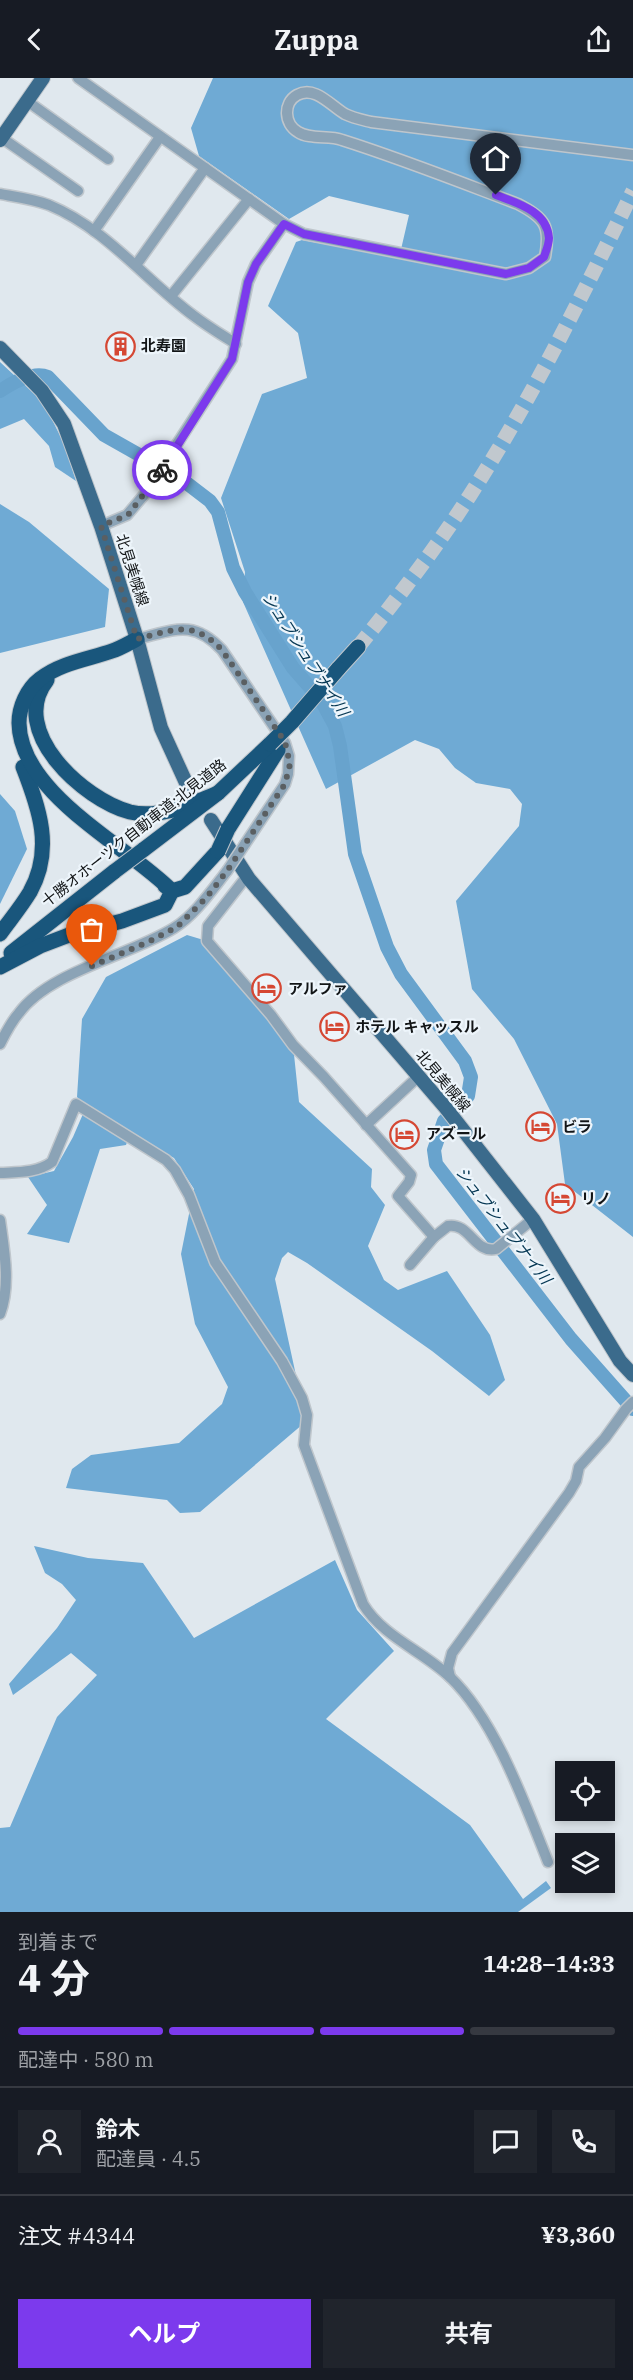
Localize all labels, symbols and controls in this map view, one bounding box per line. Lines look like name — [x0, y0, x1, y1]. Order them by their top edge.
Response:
text: Zuppa — [274, 22, 359, 57]
icon: back — [18, 23, 51, 56]
icon: share — [582, 23, 615, 56]
pin — [470, 133, 521, 195]
icon: home — [479, 142, 512, 175]
building icon: 北寿園 — [104, 330, 136, 362]
place label: 北寿園 — [141, 336, 186, 355]
courier — [132, 440, 192, 500]
icon: bike — [146, 454, 179, 487]
street label: 北見美幌線 — [112, 531, 153, 608]
water label: シュブシュブナイ川 — [258, 588, 355, 722]
street label: 十勝オホーツク自動車道;北見道路 — [38, 755, 230, 911]
pin — [66, 904, 117, 966]
icon: bag — [75, 913, 108, 946]
hotel icon: アルファ — [251, 973, 283, 1005]
place label: アルファ — [288, 979, 348, 998]
hotel icon: ホテル キャッスル — [318, 1011, 350, 1043]
place label: ホテル キャッスル — [355, 1017, 478, 1036]
street label: 北見美幌線 — [412, 1046, 475, 1116]
hotel icon: ビラ — [525, 1111, 557, 1143]
place label: ビラ — [562, 1117, 592, 1136]
hotel icon: アズール — [389, 1118, 421, 1150]
place label: アズール — [426, 1124, 486, 1143]
water label: シュブシュブナイ川 — [452, 1162, 557, 1289]
hotel icon: リノ — [544, 1183, 576, 1215]
place label: リノ — [581, 1189, 611, 1208]
map controls — [555, 1761, 615, 1893]
button: locate — [555, 1761, 615, 1821]
button: layers — [555, 1833, 615, 1893]
text: 到着まで — [18, 1928, 98, 1955]
text: 14:28–14:33 — [483, 1949, 615, 1978]
text: 4 分 — [18, 1952, 89, 2003]
text: 配達中 · 580 m — [18, 2046, 153, 2073]
button: person — [18, 2110, 81, 2173]
button: chat — [474, 2110, 537, 2173]
button: phone — [552, 2110, 615, 2173]
text: 鈴木 — [96, 2114, 140, 2143]
text: 配達員 · 4.5 — [96, 2145, 201, 2172]
text: ¥3,360 — [541, 2220, 615, 2249]
text: 注文 #4344 — [18, 2221, 135, 2250]
button: ヘルプ — [18, 2299, 311, 2368]
button: 共有 — [323, 2299, 615, 2368]

